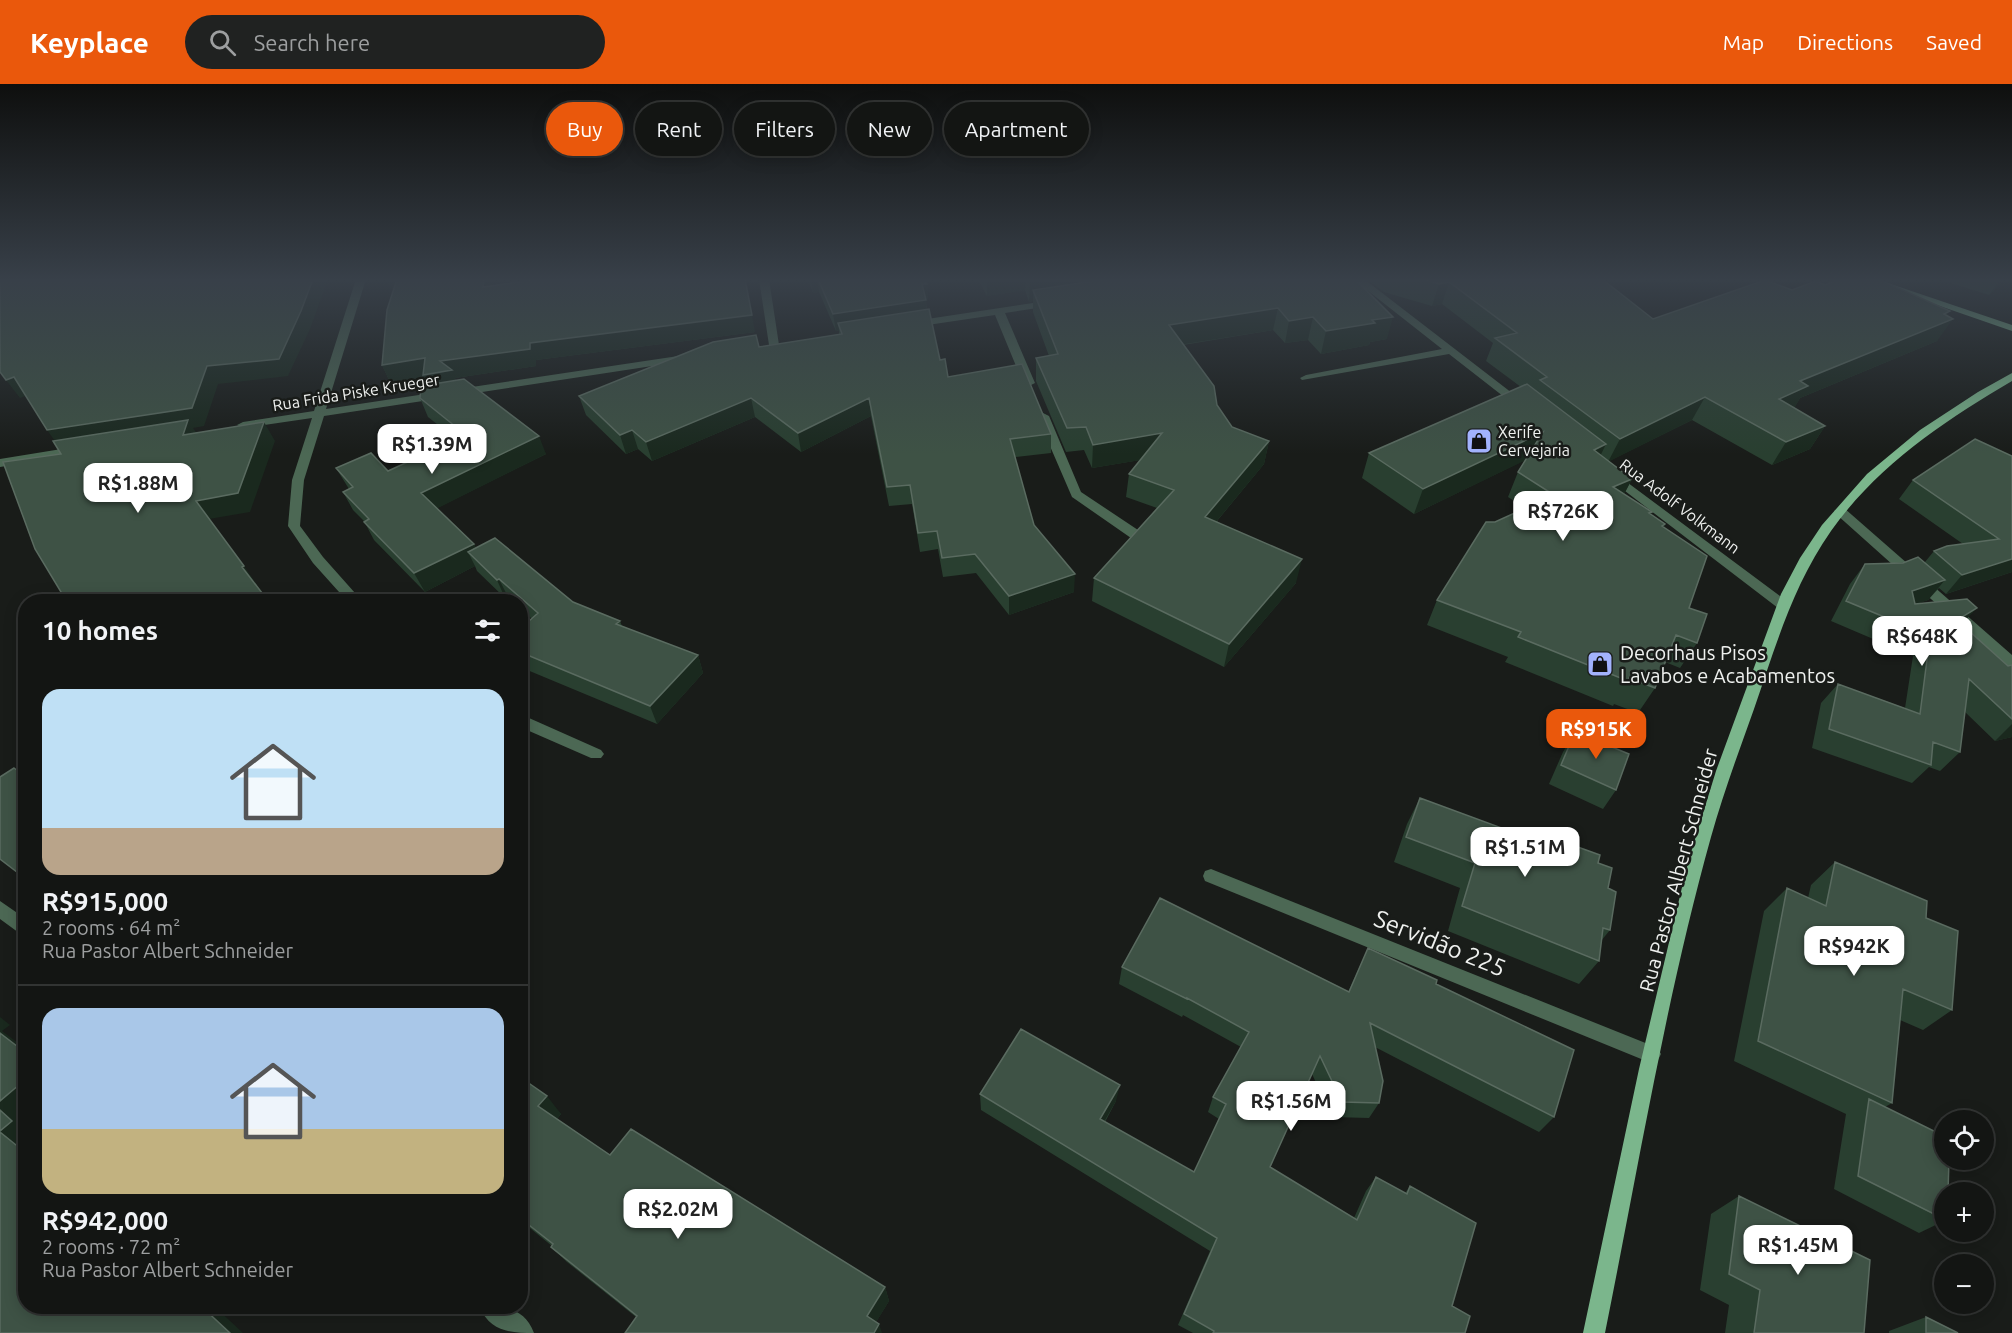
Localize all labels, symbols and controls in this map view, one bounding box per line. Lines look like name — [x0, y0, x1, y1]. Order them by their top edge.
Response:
search box — [185, 15, 605, 69]
icon: search — [206, 26, 239, 59]
text: Keyplace — [30, 27, 149, 58]
text: Search here — [254, 30, 370, 55]
text: Map — [1723, 30, 1764, 54]
text: Directions — [1797, 30, 1893, 54]
text: Saved — [1926, 30, 1982, 54]
chip: Buy — [546, 102, 623, 156]
chip: Rent — [635, 102, 722, 156]
chip: Filters — [734, 102, 835, 156]
chip: New — [847, 102, 932, 156]
chip: Apartment — [944, 102, 1089, 156]
street label: Rua Frida Piske Krueger — [271, 370, 441, 414]
place label: Xerife Cervejaria — [1498, 423, 1570, 459]
pin: R$1.39M — [377, 424, 487, 475]
shop icon: Xerife Cervejaria — [1464, 426, 1494, 456]
text: R$1.39M — [392, 432, 472, 455]
street label: Rua Adolf Volkmann — [1616, 455, 1744, 557]
pin: R$1.88M — [83, 463, 193, 514]
text: R$1.88M — [98, 471, 178, 494]
pin: R$726K — [1514, 491, 1612, 542]
text: R$726K — [1527, 499, 1599, 522]
icon: filters — [471, 614, 504, 647]
text: 10 homes — [42, 616, 158, 645]
pin: R$648K — [1873, 616, 1971, 667]
text: R$648K — [1886, 624, 1958, 647]
place label: Decorhaus Pisos Lavabos e Acabamentos — [1620, 641, 1835, 687]
shop icon: Decorhaus Pisos Lavabos e Acabamentos — [1585, 649, 1615, 679]
pin: R$915K — [1547, 709, 1645, 760]
text: R$915K — [1560, 717, 1632, 740]
icon: home — [219, 728, 327, 836]
street label: Rua Pastor Albert Schneider — [1634, 745, 1722, 994]
pin: R$1.51M — [1470, 827, 1580, 878]
text: R$1.51M — [1485, 835, 1565, 858]
text: R$915,000 — [42, 887, 168, 916]
street label: Servidão 225 — [1370, 904, 1510, 982]
text: 2 rooms · 64 m² — [42, 916, 180, 939]
pin: R$942K — [1805, 926, 1903, 977]
text: R$942K — [1818, 934, 1890, 957]
text: Rua Pastor Albert Schneider — [42, 939, 293, 962]
icon: home — [219, 1047, 327, 1155]
pin: R$1.56M — [1236, 1081, 1346, 1132]
text: R$1.56M — [1251, 1089, 1331, 1112]
map controls — [1934, 1110, 1994, 1314]
button: locate — [1934, 1110, 1994, 1170]
button: + — [1934, 1182, 1994, 1242]
pin: R$2.02M — [623, 1189, 733, 1240]
text: R$2.02M — [638, 1197, 718, 1220]
text: R$942,000 — [42, 1206, 168, 1235]
pin: R$1.45M — [1743, 1225, 1853, 1276]
text: R$1.45M — [1758, 1233, 1838, 1256]
text: 2 rooms · 72 m² — [42, 1235, 180, 1258]
button: − — [1934, 1254, 1994, 1314]
text: Rua Pastor Albert Schneider — [42, 1258, 293, 1281]

